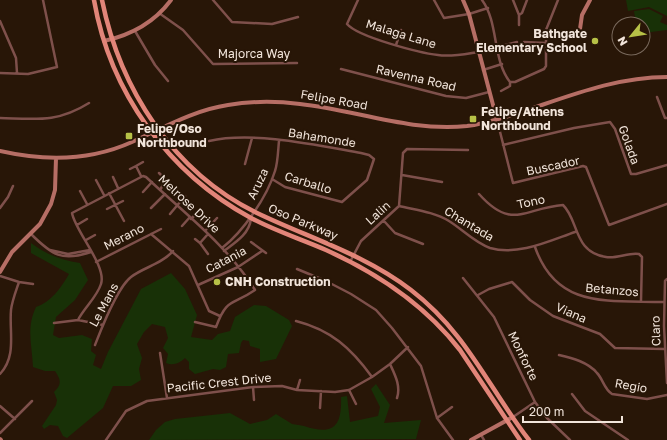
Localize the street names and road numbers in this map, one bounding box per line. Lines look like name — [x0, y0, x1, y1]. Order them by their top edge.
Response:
street label: Malaga Lane — [364, 16, 438, 51]
street label: Majorca Way — [218, 46, 291, 61]
street label: Ravenna Road — [374, 61, 458, 94]
street label: Felipe Road — [299, 86, 369, 113]
street label: Golada — [616, 123, 643, 166]
street label: Bahamonde — [287, 125, 357, 150]
street label: Buscador — [525, 152, 581, 178]
street label: Aruza — [244, 166, 272, 202]
street label: Carballo — [283, 168, 334, 197]
street label: Melrose Drive — [155, 171, 223, 236]
street label: Tono — [516, 191, 546, 212]
street label: Lalin — [362, 198, 393, 228]
street label: Oso Parkway — [266, 200, 341, 243]
street label: Chantada — [442, 203, 497, 244]
street label: Merano — [101, 220, 146, 253]
street label: Catania — [203, 243, 249, 276]
street label: Le Mans — [86, 280, 121, 329]
street label: Betanzos — [585, 280, 639, 299]
street label: Viana — [553, 299, 589, 326]
street label: Claro — [647, 315, 664, 347]
street label: Monforte — [505, 329, 542, 383]
street label: Pacific Crest Drive — [166, 370, 272, 395]
street label: Regio — [614, 375, 649, 396]

